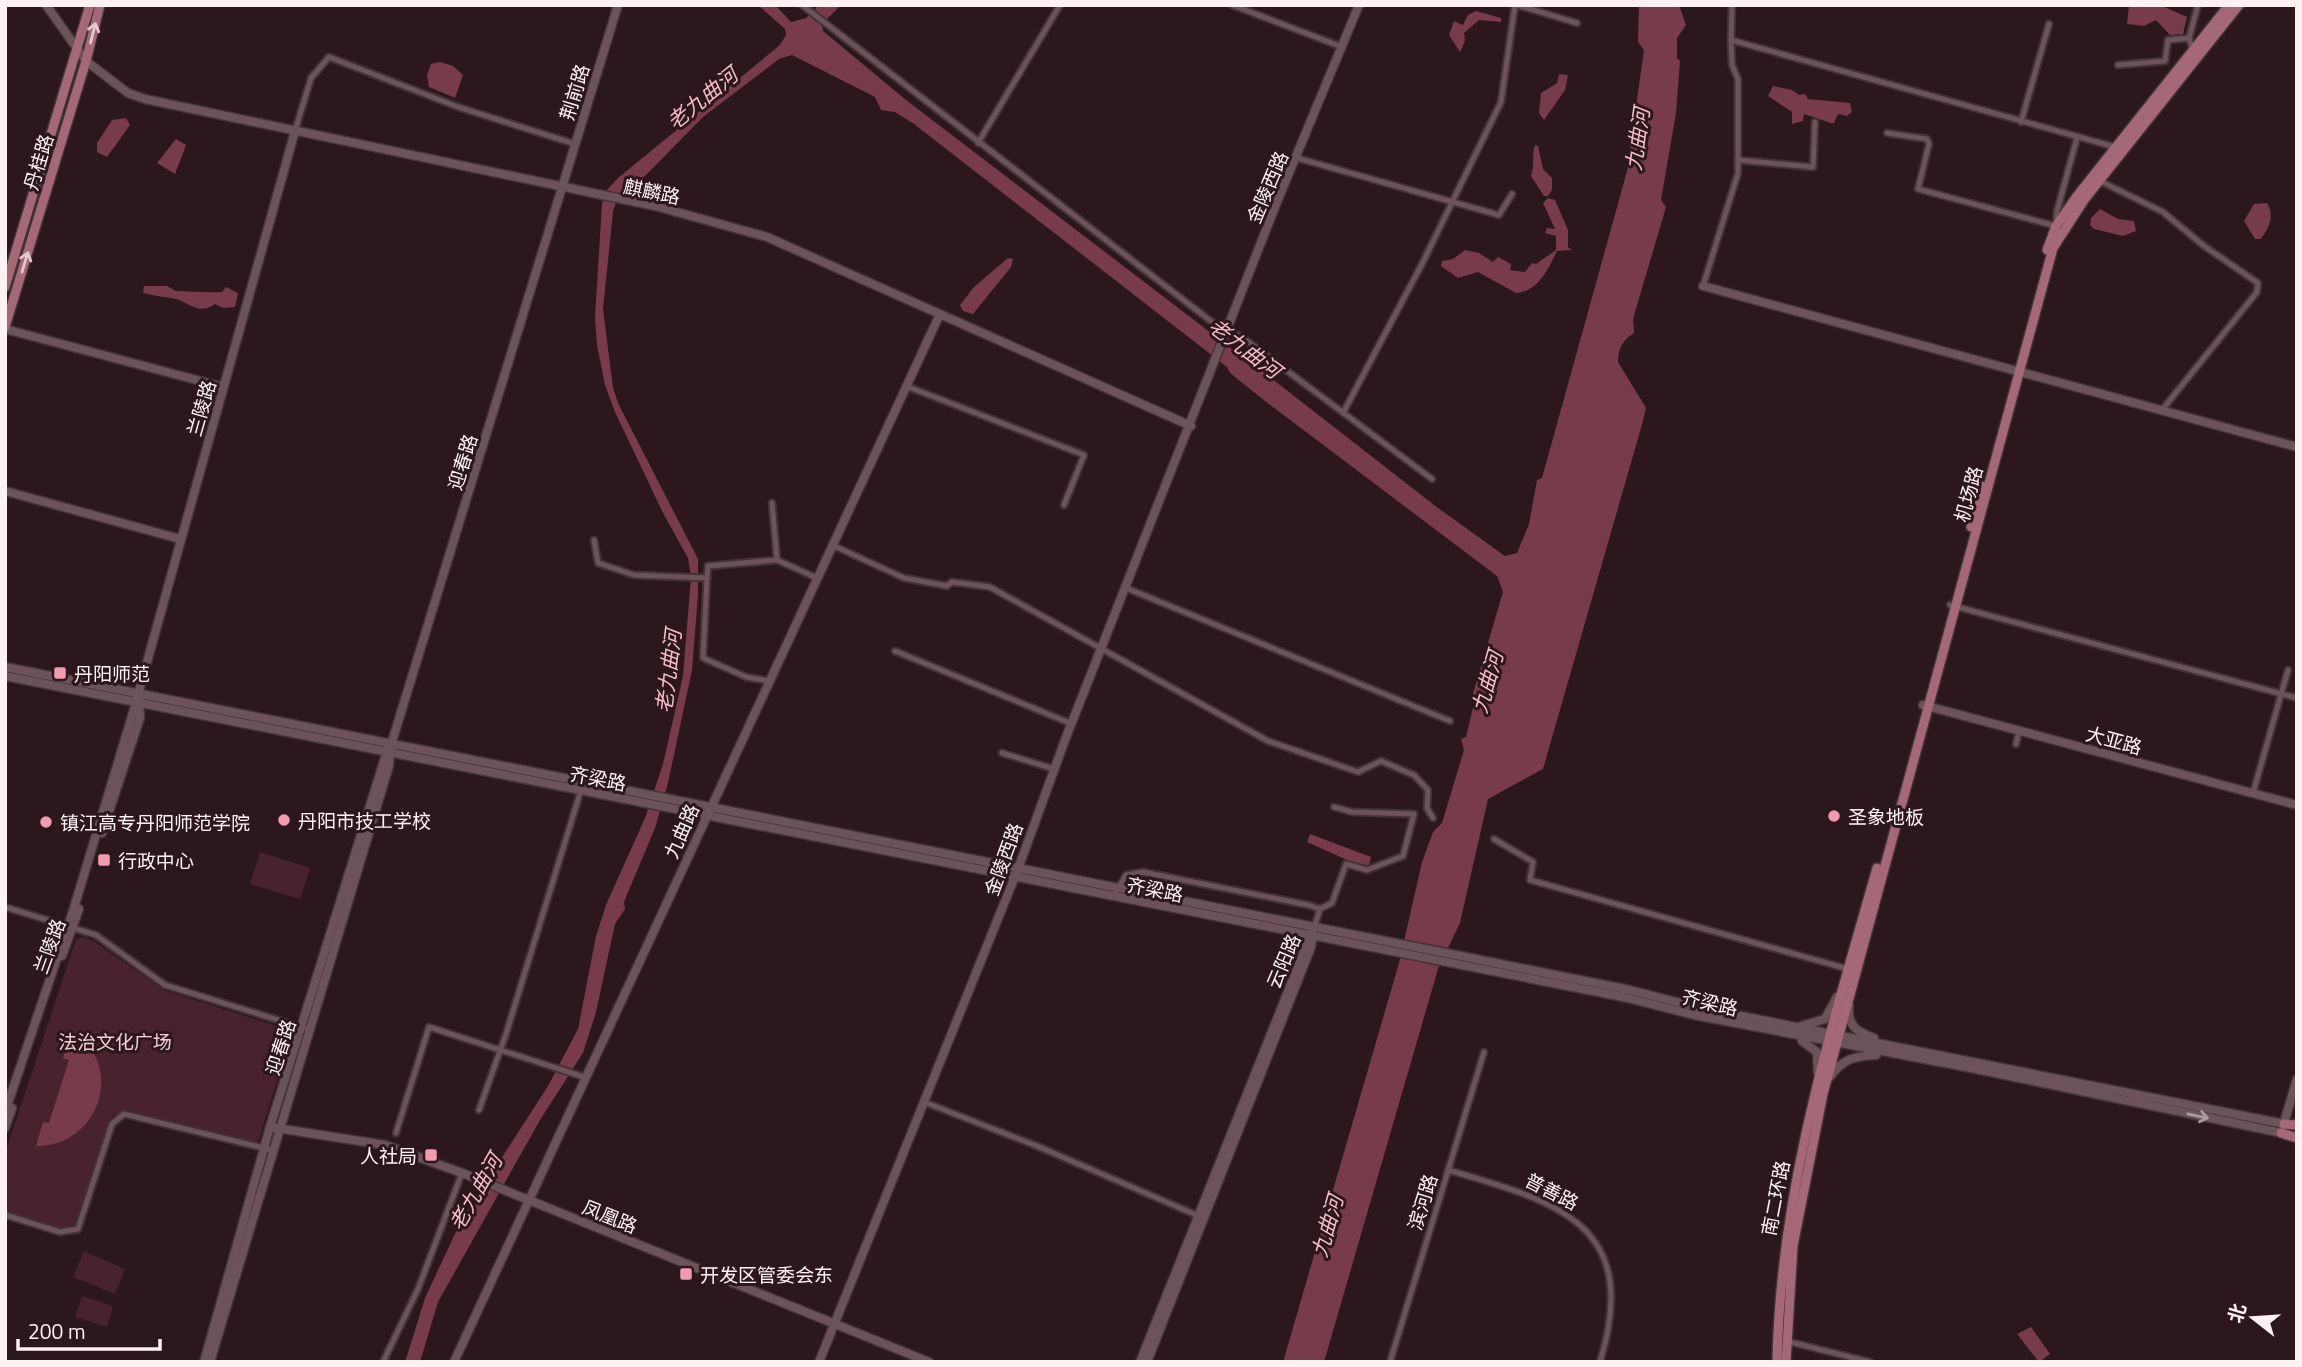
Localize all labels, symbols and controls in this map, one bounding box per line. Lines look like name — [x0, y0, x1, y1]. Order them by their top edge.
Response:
one-way arrow — [87, 22, 100, 45]
water label: 老九曲河 — [659, 57, 748, 137]
street label: 荆前路 — [552, 60, 596, 124]
water label: 九曲河 — [1617, 102, 1658, 172]
street label: 丹桂路 — [16, 130, 60, 194]
street label: 金陵西路 — [1239, 146, 1295, 228]
street label: 麒麟路 — [621, 171, 683, 211]
one-way arrow — [20, 251, 33, 273]
water label: 老九曲河 — [1202, 310, 1291, 388]
street label: 兰陵路 — [179, 377, 223, 439]
street label: 迎春路 — [440, 430, 484, 494]
street label: 机场路 — [1947, 463, 1989, 525]
water label: 老九曲河 — [647, 623, 689, 715]
water label: 九曲河 — [1463, 643, 1512, 717]
place label: 丹阳师范 — [74, 659, 150, 688]
marker: 丹阳师范 — [52, 665, 68, 681]
street label: 大亚路 — [2083, 719, 2145, 761]
street label: 齐梁路 — [567, 758, 629, 798]
street label: 九曲路 — [656, 799, 706, 863]
place label: 圣象地板 — [1848, 802, 1924, 831]
place label: 丹阳市技工学校 — [298, 806, 431, 835]
place label: 镇江高专丹阳师范学院 — [60, 808, 250, 837]
marker: 圣象地板 — [1826, 808, 1842, 824]
marker: 丹阳市技工学校 — [276, 812, 292, 828]
marker: 镇江高专丹阳师范学院 — [38, 814, 54, 830]
street label: 金陵西路 — [976, 818, 1030, 900]
place label: 行政中心 — [118, 846, 194, 875]
marker: 行政中心 — [96, 852, 112, 868]
street label: 齐梁路 — [1124, 869, 1186, 909]
street label: 兰陵路 — [26, 914, 72, 978]
street label: 云阳路 — [1259, 929, 1307, 993]
street label: 齐梁路 — [1679, 981, 1741, 1023]
street label: 迎春路 — [257, 1015, 303, 1079]
park label: 法治文化广场 — [58, 1027, 172, 1056]
one-way arrow — [2186, 1109, 2209, 1123]
place label: 人社局 — [360, 1141, 417, 1170]
water label: 老九曲河 — [440, 1144, 512, 1236]
marker: 人社局 — [423, 1147, 439, 1163]
street label: 南二环路 — [1754, 1158, 1796, 1238]
street label: 普善路 — [1520, 1165, 1584, 1217]
street label: 滨河路 — [1400, 1170, 1444, 1234]
water label: 九曲河 — [1303, 1187, 1352, 1261]
street label: 凤凰路 — [578, 1192, 642, 1240]
place label: 开发区管委会东 — [700, 1260, 833, 1289]
marker: 开发区管委会东 — [678, 1266, 694, 1282]
north arrow — [2218, 1283, 2288, 1353]
text: 北 — [2220, 1300, 2253, 1326]
scale bar — [18, 1308, 159, 1352]
text: 200 m — [28, 1315, 85, 1347]

